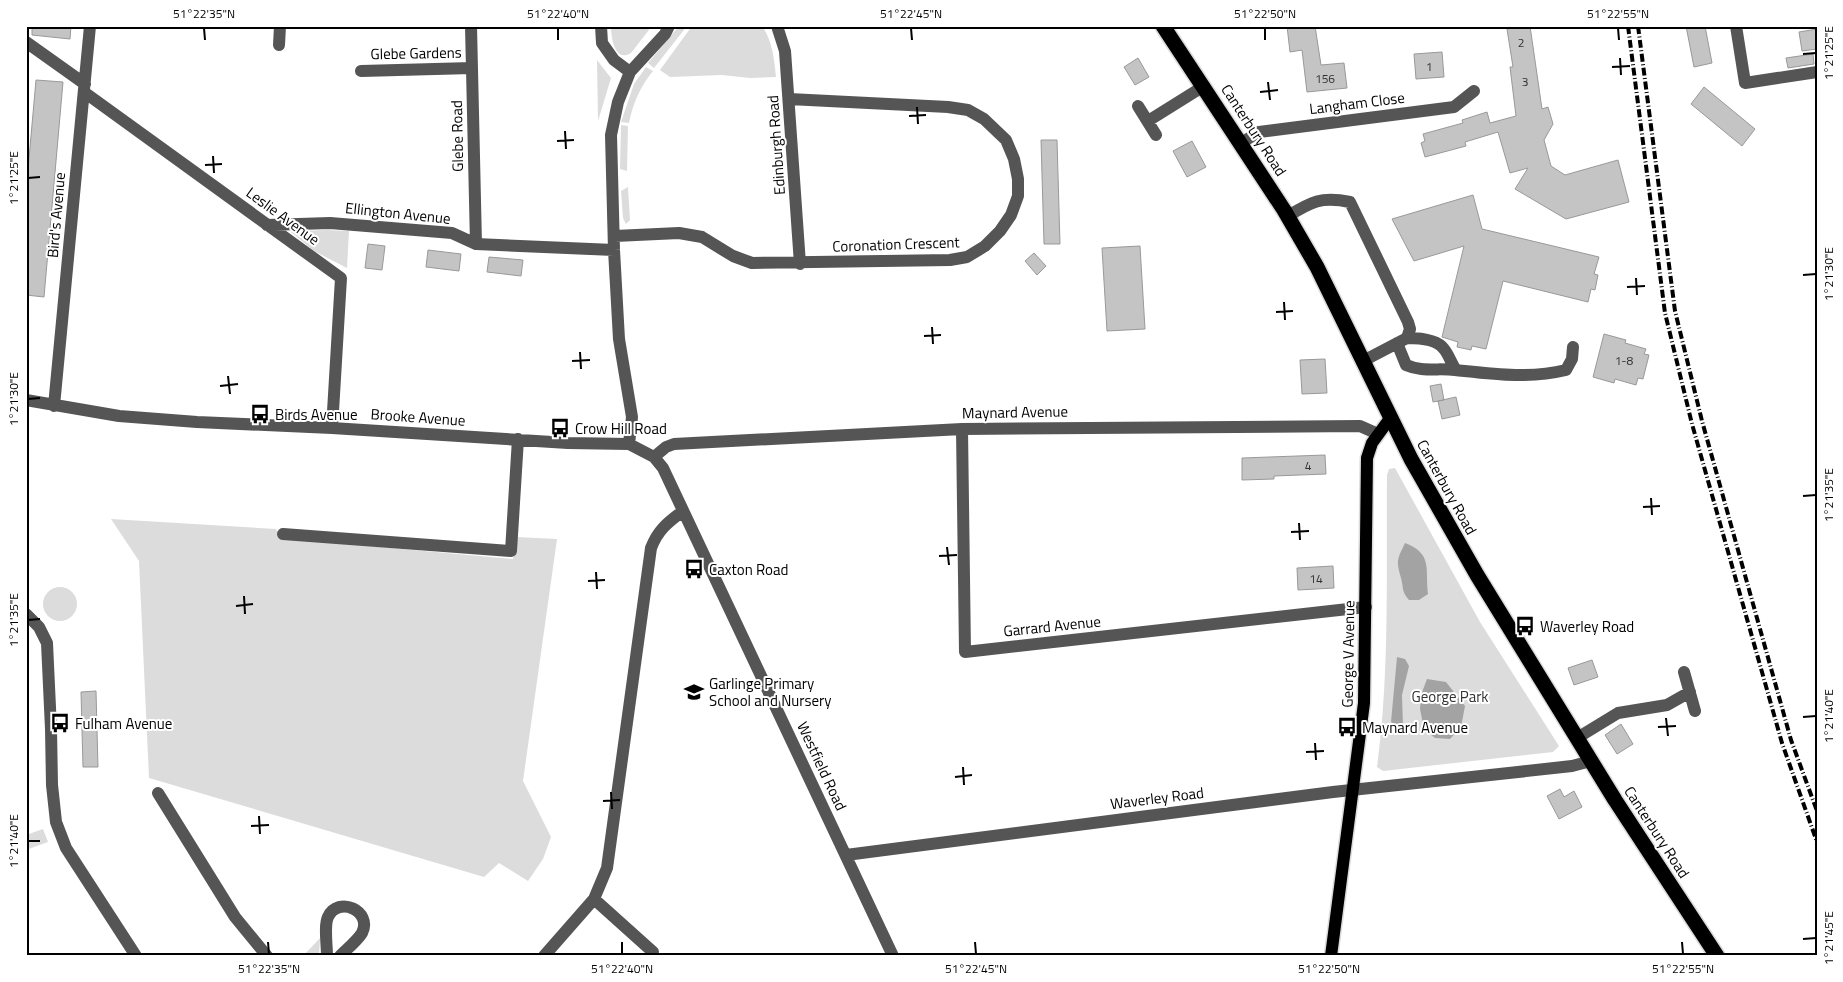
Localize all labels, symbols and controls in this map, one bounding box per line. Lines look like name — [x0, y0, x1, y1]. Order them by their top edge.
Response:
text: 51°22'35"N — [173, 4, 235, 23]
text: 51°22'40"N — [527, 4, 589, 23]
text: 51°22'45"N — [880, 4, 942, 23]
text: 51°22'50"N — [1234, 4, 1296, 23]
text: 51°22'55"N — [1587, 4, 1649, 23]
text: 1°21'25"E — [1819, 26, 1838, 80]
house number: 2 — [1518, 33, 1524, 52]
street label: Glebe Gardens — [370, 41, 462, 65]
house number: 1 — [1426, 57, 1432, 76]
house number: 156 — [1315, 69, 1335, 88]
house number: 3 — [1522, 72, 1528, 91]
street label: Canterbury Road — [1216, 79, 1292, 181]
street label: Langham Close — [1308, 86, 1406, 120]
street label: Edinburgh Road — [761, 94, 791, 196]
street label: Glebe Road — [445, 100, 469, 172]
text: 1°21'25"E — [4, 151, 23, 205]
street label: Bird's Avenue — [41, 171, 71, 259]
street label: Leslie Avenue — [241, 181, 325, 251]
street label: Ellington Avenue — [344, 196, 452, 230]
street label: Coronation Crescent — [832, 230, 961, 258]
text: 1°21'30"E — [1819, 247, 1838, 301]
house number: 1-8 — [1615, 351, 1634, 370]
text: 1°21'30"E — [4, 372, 23, 426]
street label: Maynard Avenue — [962, 400, 1068, 424]
street label: Brooke Avenue — [370, 402, 466, 432]
bus stop icon: Birds Avenue — [249, 403, 271, 425]
place label: Birds Avenue — [275, 403, 358, 426]
bus stop icon: Crow Hill Road — [549, 417, 571, 439]
place label: Crow Hill Road — [575, 417, 667, 440]
street label: Canterbury Road — [1411, 435, 1483, 539]
house number: 4 — [1305, 456, 1312, 475]
text: 1°21'35"E — [1819, 468, 1838, 522]
bus stop icon: Caxton Road — [683, 558, 705, 580]
place label: Caxton Road — [709, 558, 788, 581]
house number: 14 — [1309, 569, 1323, 588]
text: 1°21'35"E — [4, 593, 23, 647]
street label: George V Avenue — [1336, 600, 1360, 708]
street label: Garrard Avenue — [1002, 609, 1102, 643]
bus stop icon: Waverley Road — [1514, 615, 1536, 637]
place label: Waverley Road — [1540, 615, 1634, 638]
place label: Garlinge Primary School and Nursery — [709, 672, 831, 712]
school or university icon: Garlinge Primary School and Nursery — [683, 681, 705, 703]
park label: George Park — [1411, 685, 1489, 708]
text: 1°21'40"E — [1819, 689, 1838, 743]
bus stop icon: Fulham Avenue — [49, 712, 71, 734]
place label: Fulham Avenue — [75, 712, 172, 735]
bus stop icon: Maynard Avenue — [1336, 716, 1358, 738]
place label: Maynard Avenue — [1362, 716, 1468, 739]
street label: Westfield Road — [791, 718, 853, 814]
street label: Waverley Road — [1109, 781, 1205, 815]
street label: Canterbury Road — [1619, 781, 1695, 883]
text: 1°21'40"E — [4, 814, 23, 868]
text: 1°21'45"E — [1819, 911, 1838, 965]
text: 51°22'35"N — [238, 959, 300, 978]
text: 51°22'40"N — [591, 959, 653, 978]
text: 51°22'45"N — [945, 959, 1007, 978]
text: 51°22'50"N — [1298, 959, 1360, 978]
text: 51°22'55"N — [1652, 959, 1714, 978]

